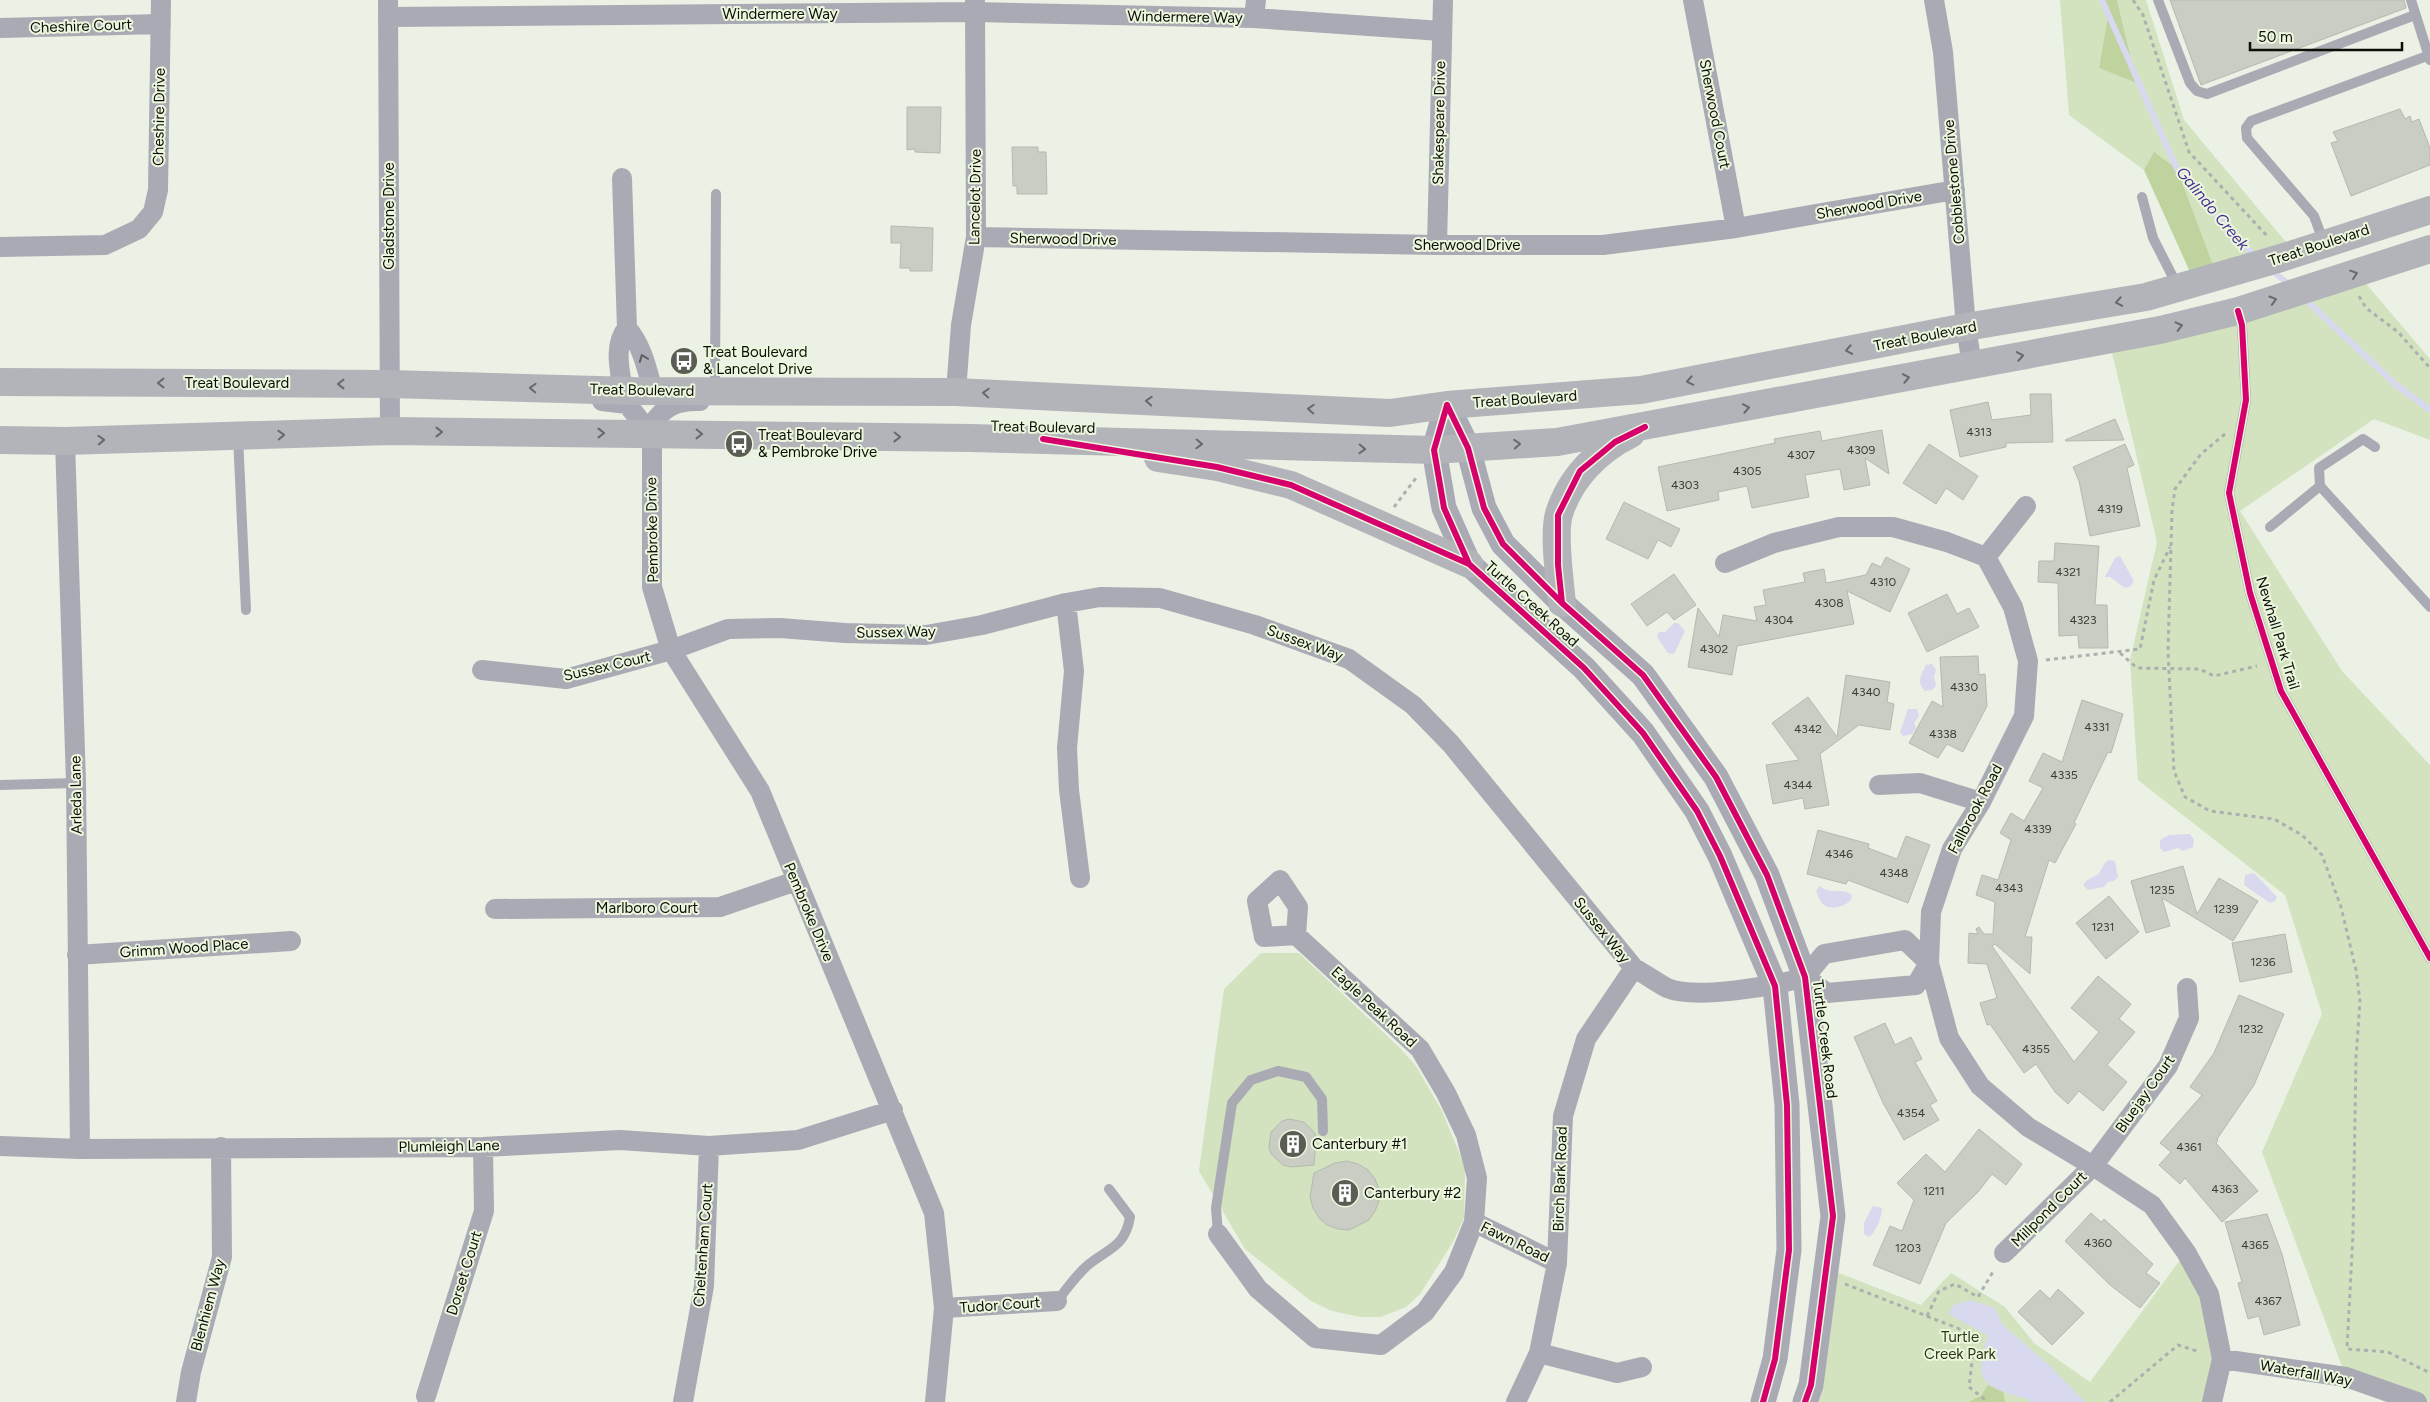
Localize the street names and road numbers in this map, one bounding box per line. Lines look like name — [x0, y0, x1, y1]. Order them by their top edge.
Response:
street label: Windermere Way — [722, 5, 838, 23]
street label: Windermere Way — [1127, 7, 1243, 27]
street label: Cheshire Court — [30, 15, 133, 37]
street label: Sherwood Court — [1696, 58, 1734, 170]
street label: Shakespeare Drive — [1429, 61, 1449, 185]
street label: Cheshire Drive — [149, 68, 169, 166]
street label: Cobblestone Drive — [1940, 119, 1968, 245]
street label: Lancelot Drive — [965, 149, 985, 245]
street label: Gladstone Drive — [380, 162, 398, 270]
street label: Sherwood Drive — [1815, 187, 1923, 223]
street label: Treat Boulevard — [2267, 220, 2371, 270]
street label: Sherwood Drive — [1009, 229, 1117, 249]
street label: Sherwood Drive — [1413, 236, 1521, 254]
street label: Treat Boulevard — [1872, 317, 1978, 355]
street label: Treat Boulevard — [185, 374, 289, 392]
street label: Treat Boulevard — [590, 380, 694, 400]
street label: Treat Boulevard — [1472, 386, 1578, 412]
street label: Treat Boulevard — [991, 417, 1095, 437]
street label: Pembroke Drive — [642, 477, 662, 583]
street label: Turtle Creek Road — [1482, 557, 1582, 651]
street label: Newhall Park Trail — [2252, 574, 2304, 692]
street label: Sussex Way — [1264, 621, 1346, 665]
street label: Sussex Way — [856, 622, 936, 642]
street label: Sussex Court — [562, 647, 653, 685]
street label: Arleda Lane — [66, 755, 86, 835]
street label: Fallbrook Road — [1944, 761, 2006, 857]
street label: Pembroke Drive — [780, 860, 838, 964]
street label: Sussex Way — [1570, 893, 1634, 967]
street label: Marlboro Court — [596, 899, 698, 917]
street label: Grimm Wood Place — [119, 935, 249, 961]
street label: Eagle Peak Road — [1327, 963, 1421, 1051]
street label: Turtle Creek Road — [1809, 979, 1841, 1099]
street label: Bluejay Court — [2112, 1051, 2179, 1136]
street label: Birch Bark Road — [1549, 1126, 1571, 1232]
street label: Plumleigh Lane — [398, 1136, 500, 1156]
street label: Millpond Court — [2007, 1167, 2091, 1251]
street label: Cheltenham Court — [690, 1182, 716, 1307]
street label: Fawn Road — [1478, 1218, 1552, 1266]
street label: Dorset Court — [443, 1228, 485, 1317]
street label: Blenhiem Way — [187, 1257, 229, 1353]
street label: Tudor Court — [959, 1293, 1041, 1317]
street label: Waterfall Way — [2259, 1356, 2353, 1390]

